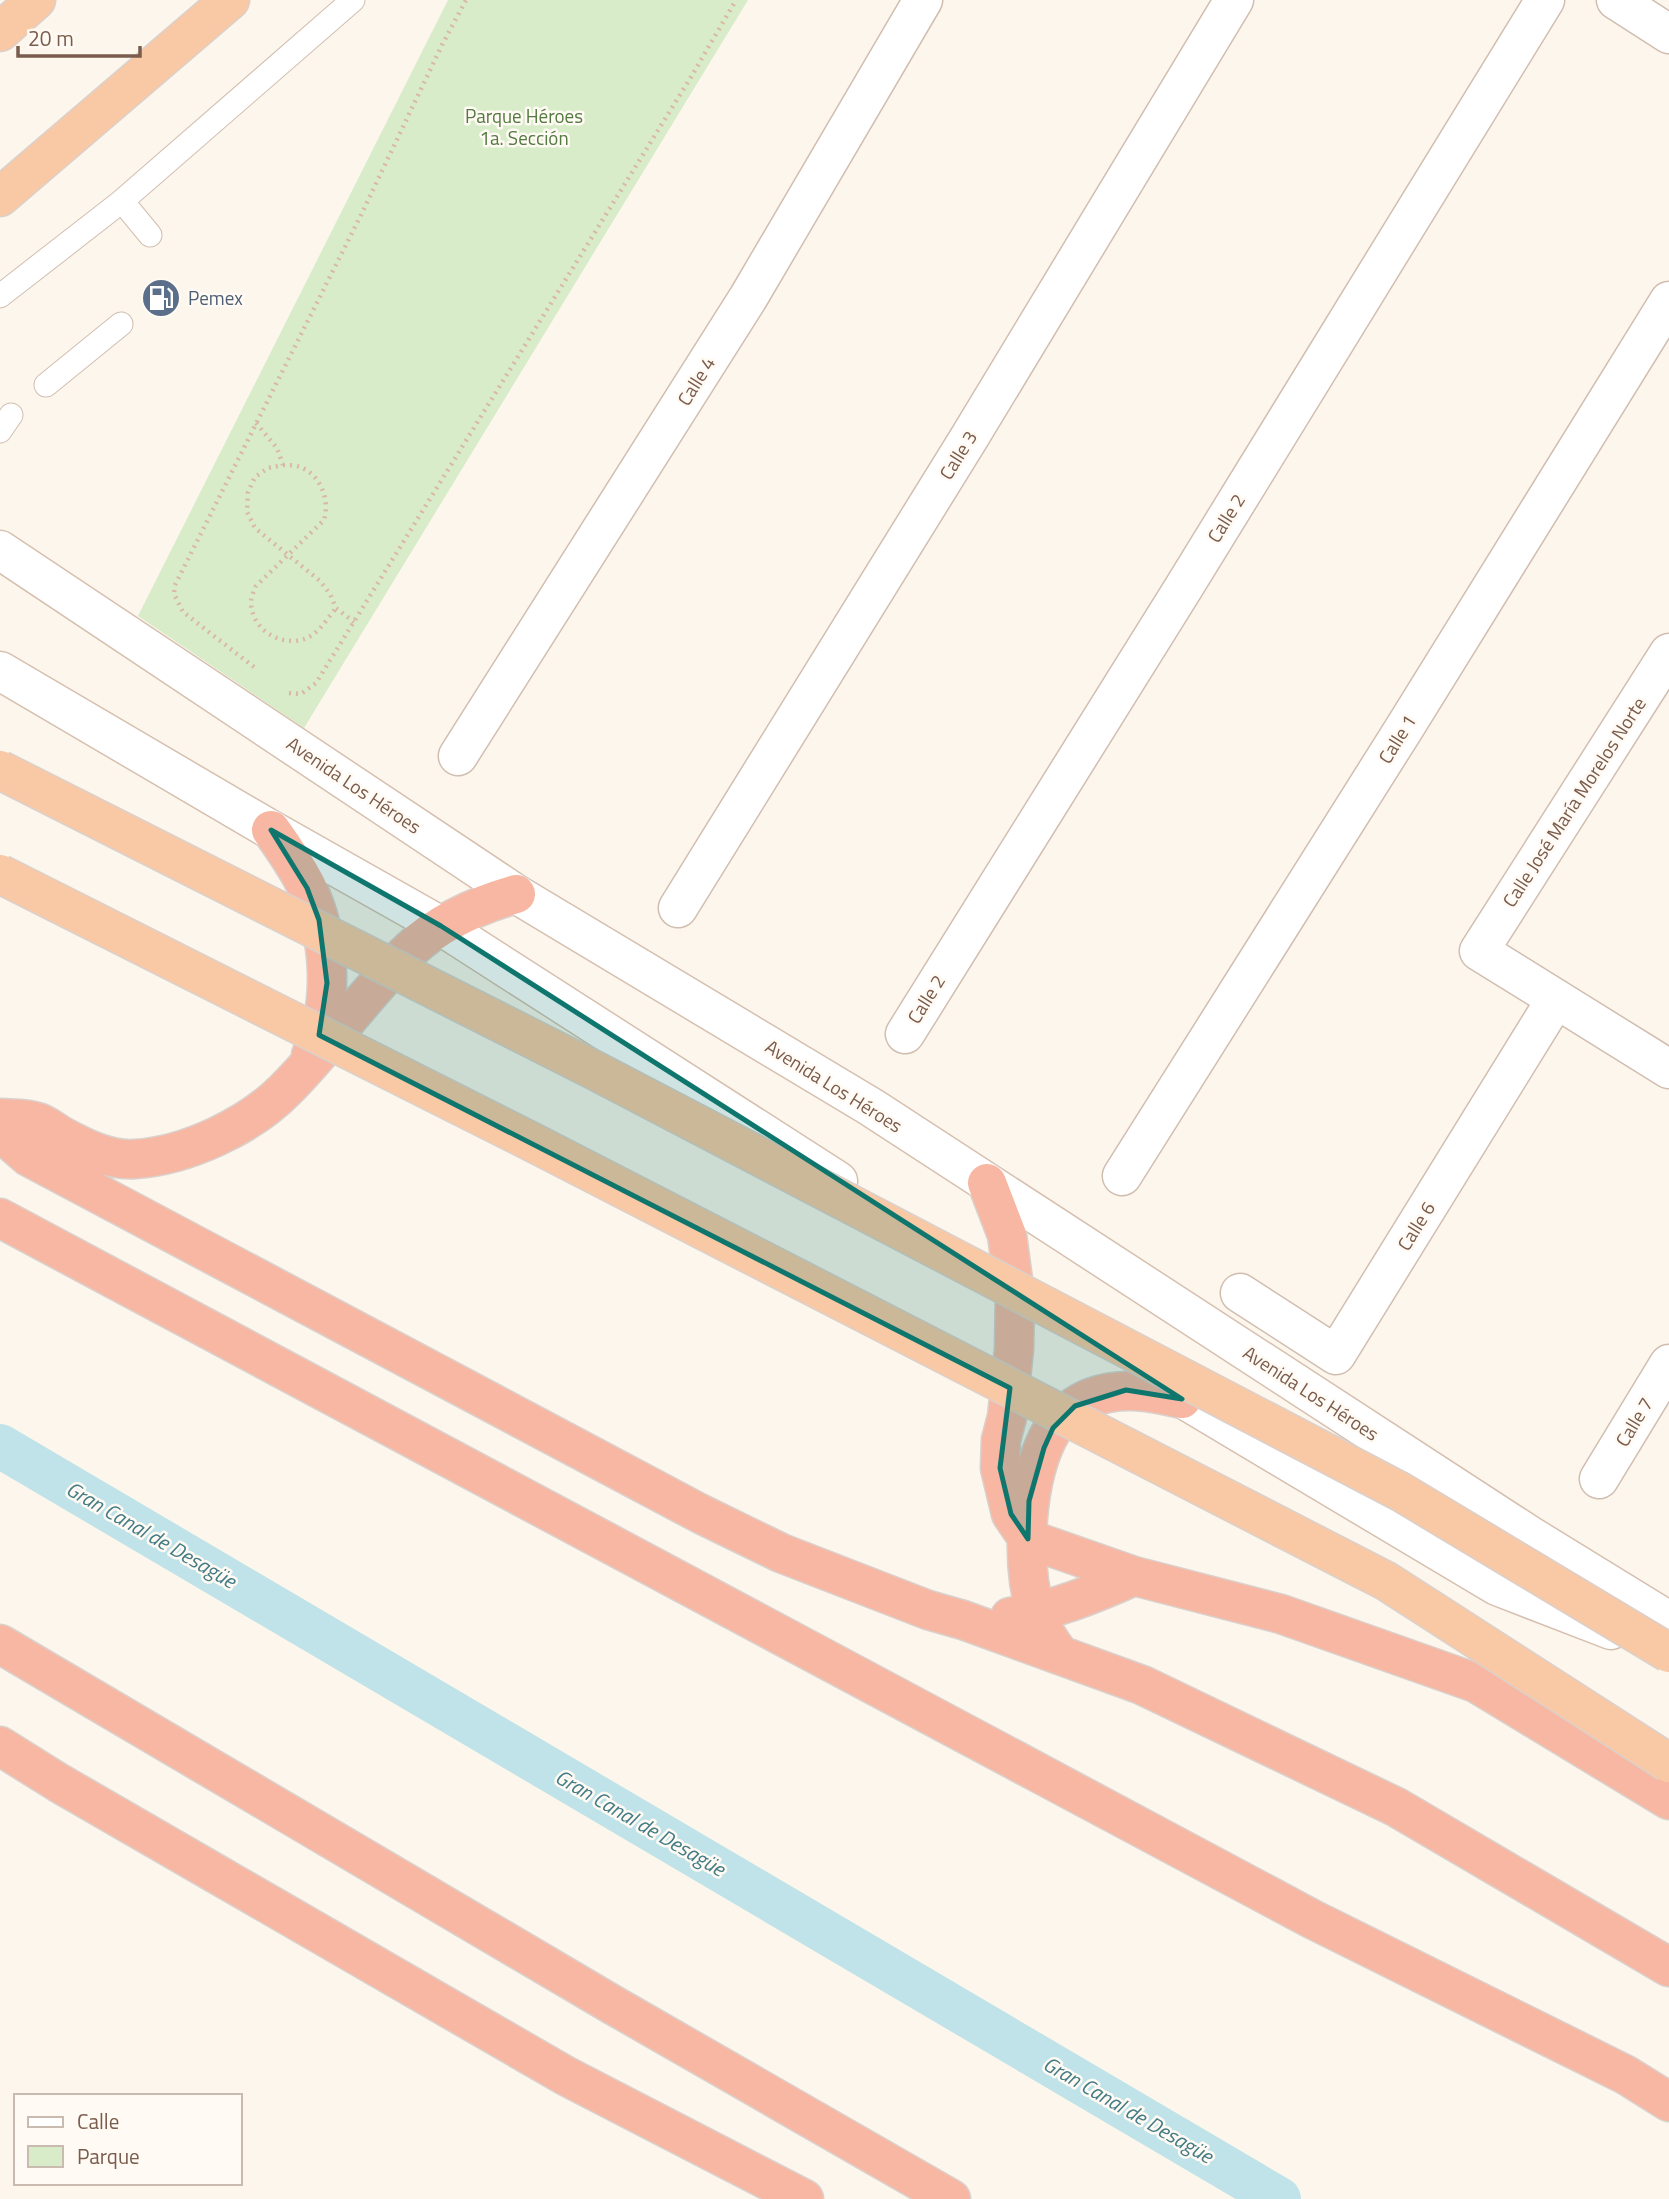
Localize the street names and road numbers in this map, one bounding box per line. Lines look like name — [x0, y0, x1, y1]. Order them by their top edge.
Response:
street label: Calle 4 — [669, 351, 722, 411]
street label: Calle 3 — [931, 425, 984, 485]
street label: Calle 2 — [1199, 488, 1252, 548]
street label: Calle José María Morelos Norte — [1495, 691, 1653, 912]
street label: Calle 1 — [1370, 709, 1423, 769]
street label: Avenida Los Héroes — [281, 729, 428, 841]
street label: Calle 2 — [899, 969, 952, 1029]
street label: Avenida Los Héroes — [760, 1032, 909, 1140]
street label: Calle 6 — [1389, 1196, 1442, 1256]
street label: Avenida Los Héroes — [1238, 1338, 1385, 1448]
street label: Calle 7 — [1607, 1392, 1660, 1452]

